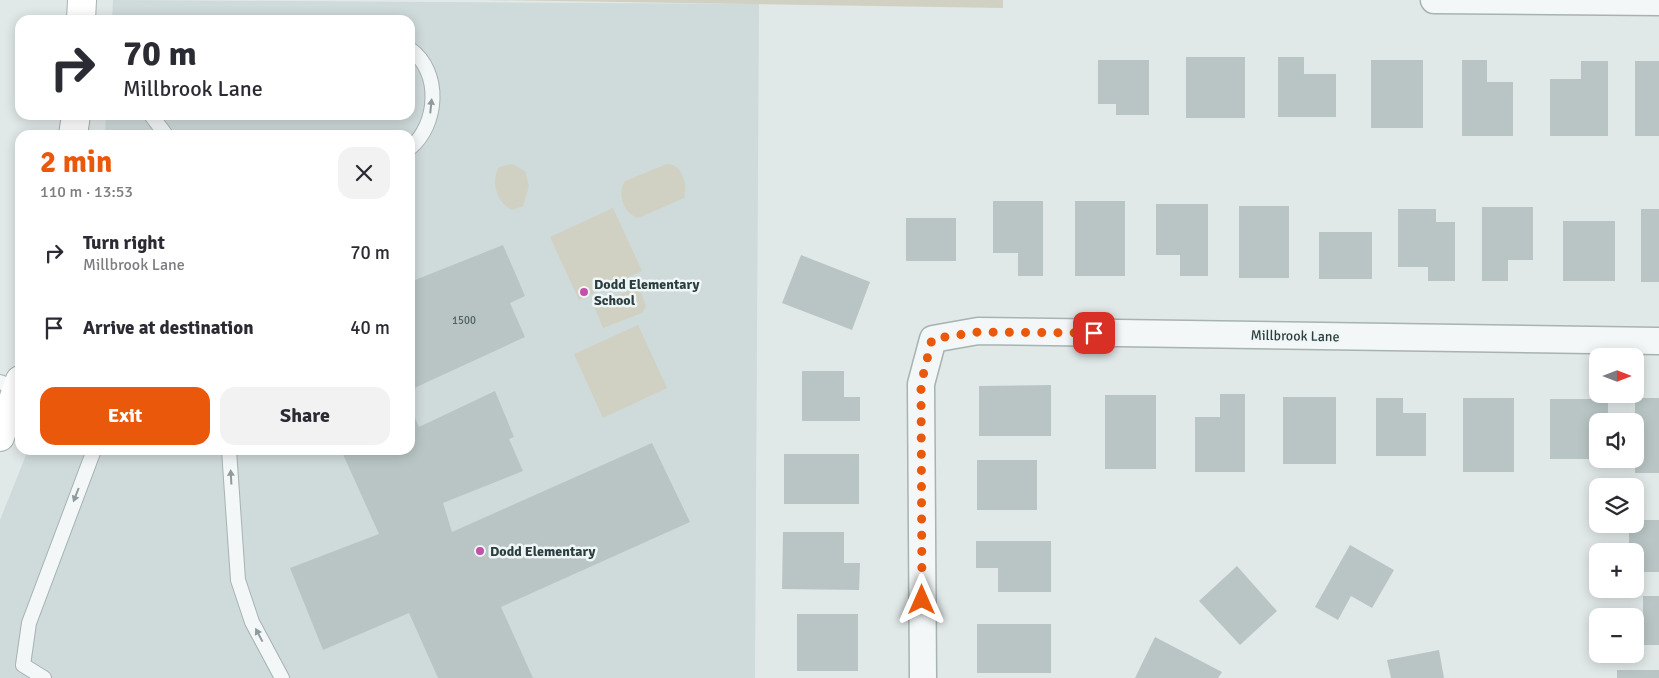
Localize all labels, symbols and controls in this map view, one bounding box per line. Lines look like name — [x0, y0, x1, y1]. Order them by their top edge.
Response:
text: 70 m — [123, 32, 197, 75]
icon: right — [40, 35, 105, 100]
text: Millbrook Lane — [123, 75, 263, 102]
one-way arrow — [428, 98, 436, 114]
text: 2 min — [40, 144, 112, 181]
button: close — [338, 147, 390, 199]
text: 110 m · 13:53 — [40, 182, 133, 202]
text: Turn right — [83, 231, 165, 255]
icon: right — [40, 239, 68, 267]
text: 70 m — [350, 241, 390, 265]
text: Millbrook Lane — [83, 255, 185, 275]
place label: Dodd Elementary School — [594, 276, 699, 309]
marker: Dodd Elementary School — [578, 286, 590, 298]
pin — [1073, 312, 1115, 354]
icon: arrive — [40, 314, 68, 342]
house number: 1500 — [452, 314, 476, 327]
text: Arrive at destination — [83, 316, 254, 340]
text: 40 m — [350, 316, 390, 340]
icon: arrive — [1080, 319, 1108, 347]
street label: Millbrook Lane — [1250, 327, 1340, 345]
north arrow — [1589, 348, 1644, 402]
map controls — [1589, 348, 1644, 663]
button: Exit — [40, 387, 210, 445]
button: Share — [220, 387, 390, 445]
button: sound — [1589, 413, 1644, 468]
one-way arrow — [226, 469, 234, 485]
button: layers — [1589, 478, 1644, 533]
one-way arrow — [72, 488, 80, 503]
place label: Dodd Elementary — [490, 543, 595, 560]
button: + — [1589, 543, 1644, 598]
marker: Dodd Elementary — [474, 545, 486, 557]
position arrow — [895, 573, 947, 625]
button: − — [1589, 608, 1644, 663]
one-way arrow — [255, 628, 263, 643]

